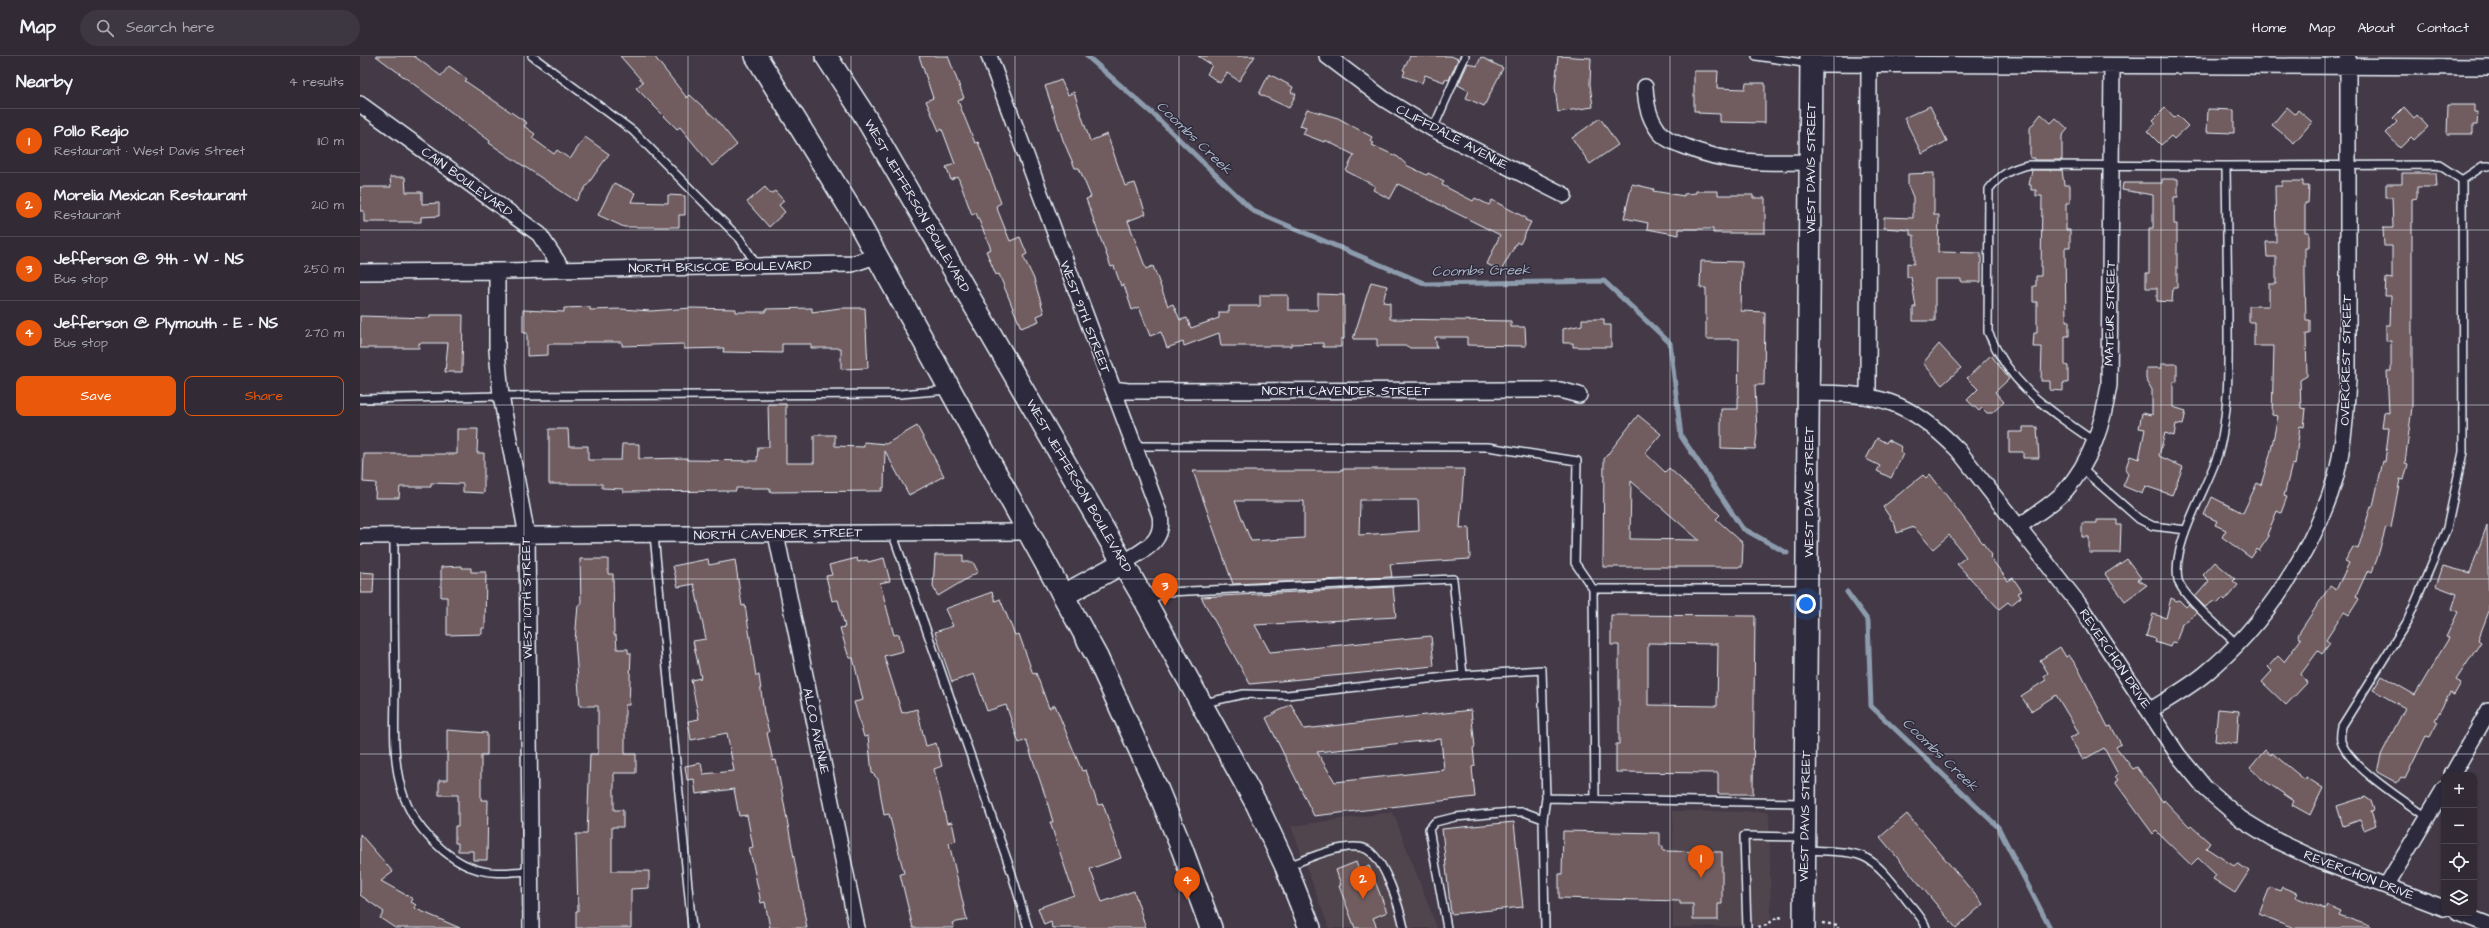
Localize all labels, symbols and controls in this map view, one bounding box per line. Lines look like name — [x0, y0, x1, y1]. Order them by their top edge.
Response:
search box — [80, 10, 360, 46]
text: Map — [20, 14, 56, 41]
icon: search — [94, 17, 116, 39]
text: Search here — [126, 17, 215, 38]
text: Home — [2252, 18, 2287, 38]
text: Map — [2309, 18, 2335, 38]
text: About — [2357, 18, 2395, 38]
text: Contact — [2417, 18, 2469, 38]
text: Nearby — [16, 70, 73, 94]
text: 4 results — [289, 73, 344, 91]
water label: Coombs Creek — [1152, 97, 1237, 180]
street label: CLIFFDALE AVENUE — [1393, 100, 1511, 174]
street label: WEST DAVIS STREET — [1802, 101, 1820, 234]
street label: WEST JEFFERSON BOULEVARD — [860, 116, 974, 297]
text: Pollo Regio — [54, 121, 128, 142]
text: 1 — [28, 132, 30, 150]
text: 110 m — [317, 132, 344, 150]
text: Restaurant · West Davis Street — [54, 142, 245, 160]
street label: CAIN BOULEVARD — [418, 143, 517, 222]
text: Morelia Mexican Restaurant — [54, 185, 247, 206]
text: 2 — [25, 196, 33, 214]
text: 210 m — [311, 196, 344, 214]
text: Restaurant — [54, 206, 121, 224]
text: Jefferson @ 9th - W - NS — [54, 249, 244, 270]
street label: NORTH BRISCOE BOULEVARD — [628, 256, 812, 278]
street label: WEST 9TH STREET — [1055, 258, 1115, 377]
street label: MATEUR STREET — [2100, 259, 2120, 366]
text: 3 — [26, 260, 32, 278]
text: 250 m — [304, 260, 344, 278]
water label: Coombs Creek — [1432, 260, 1531, 282]
text: Bus stop — [54, 270, 108, 288]
street label: OVERCREST STREET — [2336, 294, 2356, 426]
text: Jefferson @ Plymouth - E - NS — [54, 313, 278, 334]
text: 4 — [25, 324, 33, 342]
text: 270 m — [305, 324, 344, 342]
text: Bus stop — [54, 334, 108, 352]
button: Save — [16, 376, 176, 416]
button: Share — [184, 376, 344, 416]
street label: NORTH CAVENDER STREET — [1262, 382, 1431, 400]
street label: WEST JEFFERSON BOULEVARD — [1022, 396, 1136, 577]
street label: WEST DAVIS STREET — [1800, 425, 1818, 558]
street label: NORTH CAVENDER STREET — [694, 524, 863, 544]
street label: WEST 10TH STREET — [517, 536, 537, 659]
pin: 3 — [1152, 573, 1178, 606]
your location — [1796, 594, 1816, 614]
street label: REVERCHON DRIVE — [2075, 606, 2155, 713]
street label: ALCO AVENUE — [798, 686, 834, 776]
water label: Coombs Creek — [1898, 714, 1983, 797]
street label: WEST DAVIS STREET — [1795, 749, 1815, 882]
map controls — [2441, 772, 2477, 916]
button: + — [2441, 772, 2477, 808]
button: − — [2441, 808, 2477, 844]
button: locate — [2441, 844, 2477, 880]
pin: 1 — [1688, 845, 1714, 878]
street label: REVERCHON DRIVE — [2301, 846, 2417, 904]
pin: 2 — [1350, 866, 1376, 899]
pin: 4 — [1174, 867, 1200, 900]
button: layers — [2441, 880, 2477, 916]

